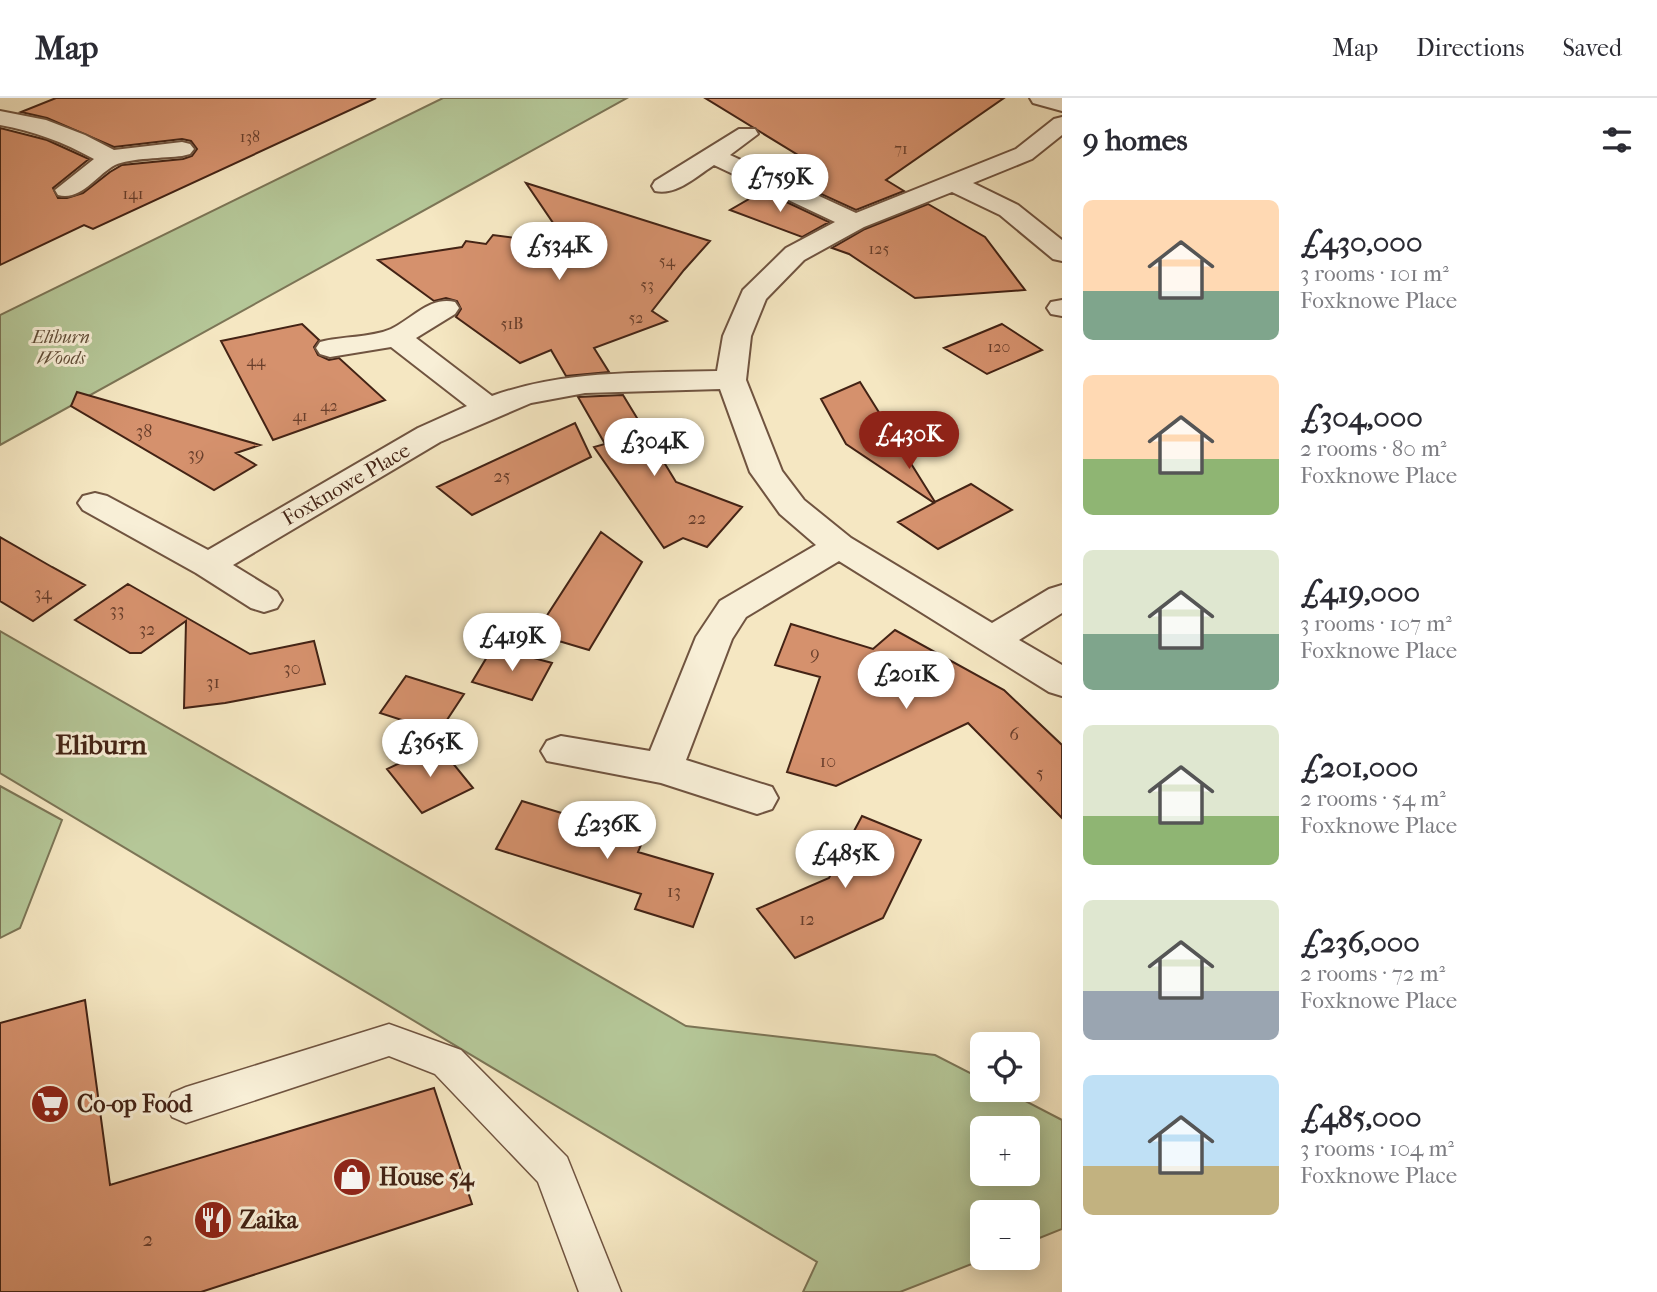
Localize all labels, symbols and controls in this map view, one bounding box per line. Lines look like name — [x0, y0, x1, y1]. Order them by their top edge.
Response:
text: Map — [35, 29, 98, 68]
text: Map — [1332, 34, 1378, 62]
text: Directions — [1416, 34, 1524, 62]
text: Saved — [1562, 34, 1622, 62]
icon: filters — [1598, 121, 1636, 159]
text: 9 homes — [1083, 123, 1188, 158]
house number: 138 — [240, 127, 260, 146]
house number: 71 — [894, 139, 908, 158]
pin: £759K — [731, 155, 829, 214]
text: £759K — [747, 163, 813, 190]
house number: 141 — [123, 184, 143, 203]
pin: £534K — [510, 222, 608, 282]
text: £430,000 — [1300, 225, 1422, 260]
icon: home — [1139, 228, 1223, 312]
text: £534K — [526, 231, 592, 258]
house number: 125 — [869, 239, 890, 258]
house number: 54 — [659, 251, 676, 270]
text: 3 rooms · 101 m² — [1300, 260, 1449, 287]
house number: 53 — [640, 275, 654, 294]
text: Foxknowe Place — [1300, 287, 1457, 314]
house number: 52 — [628, 308, 644, 327]
house number: 51B — [500, 314, 524, 333]
park label: Eliburn Woods — [31, 327, 90, 369]
house number: 120 — [988, 337, 1010, 356]
house number: 44 — [247, 351, 266, 370]
house number: 42 — [320, 396, 338, 415]
text: £304,000 — [1300, 400, 1423, 435]
icon: home — [1139, 403, 1223, 487]
house number: 41 — [292, 406, 308, 425]
pin: £430K — [860, 412, 958, 471]
pin: £304K — [605, 418, 703, 478]
text: £430K — [875, 420, 943, 447]
house number: 38 — [136, 421, 152, 442]
text: £304K — [620, 427, 688, 454]
text: 2 rooms · 80 m² — [1300, 435, 1447, 462]
street label: Foxknowe Place — [278, 438, 414, 530]
house number: 39 — [188, 444, 204, 465]
text: Foxknowe Place — [1300, 462, 1457, 489]
house number: 25 — [493, 466, 511, 487]
house number: 22 — [688, 508, 706, 529]
text: £419,000 — [1300, 575, 1420, 610]
icon: home — [1139, 578, 1223, 662]
house number: 34 — [34, 583, 52, 604]
house number: 33 — [110, 600, 124, 621]
text: 3 rooms · 107 m² — [1300, 610, 1452, 637]
pin: £419K — [463, 614, 561, 673]
house number: 32 — [139, 619, 155, 640]
text: £419K — [479, 622, 545, 649]
text: Foxknowe Place — [1300, 637, 1457, 664]
house number: 9 — [810, 643, 820, 664]
pin: £201K — [857, 652, 955, 711]
house number: 30 — [283, 658, 301, 679]
text: £201K — [874, 660, 938, 687]
house number: 31 — [206, 672, 220, 693]
pin: £365K — [381, 720, 479, 779]
house number: 6 — [1009, 724, 1019, 745]
district label: Eliburn — [55, 728, 147, 761]
text: £365K — [398, 728, 462, 755]
text: £201,000 — [1300, 750, 1418, 785]
house number: 10 — [820, 751, 836, 772]
icon: home — [1139, 753, 1223, 837]
house number: 5 — [1036, 763, 1044, 784]
text: 2 rooms · 54 m² — [1300, 785, 1446, 812]
pin: £236K — [558, 802, 656, 861]
text: £236K — [574, 810, 640, 837]
text: Foxknowe Place — [1300, 812, 1457, 839]
pin: £485K — [796, 830, 894, 890]
text: £485K — [811, 839, 879, 866]
house number: 13 — [667, 881, 681, 902]
house number: 12 — [799, 909, 815, 930]
text: £236,000 — [1300, 925, 1420, 960]
icon: home — [1139, 928, 1223, 1012]
text: 2 rooms · 72 m² — [1300, 960, 1445, 987]
text: Foxknowe Place — [1300, 987, 1457, 1014]
map controls — [970, 1032, 1040, 1270]
button: locate — [970, 1032, 1040, 1102]
supermarket icon: Co-op Food — [29, 1083, 71, 1125]
place label: Co-op Food — [77, 1090, 193, 1118]
text: £485,000 — [1300, 1100, 1422, 1135]
icon: home — [1139, 1103, 1223, 1187]
button: + — [970, 1116, 1040, 1186]
text: 3 rooms · 104 m² — [1300, 1135, 1454, 1162]
shop icon: House 54 — [331, 1156, 373, 1198]
text: Foxknowe Place — [1300, 1162, 1457, 1189]
place label: House 54 — [379, 1163, 475, 1192]
restaurant icon: Zaika — [192, 1199, 234, 1241]
button: − — [970, 1200, 1040, 1270]
place label: Zaika — [240, 1206, 299, 1234]
house number: 2 — [143, 1227, 154, 1251]

